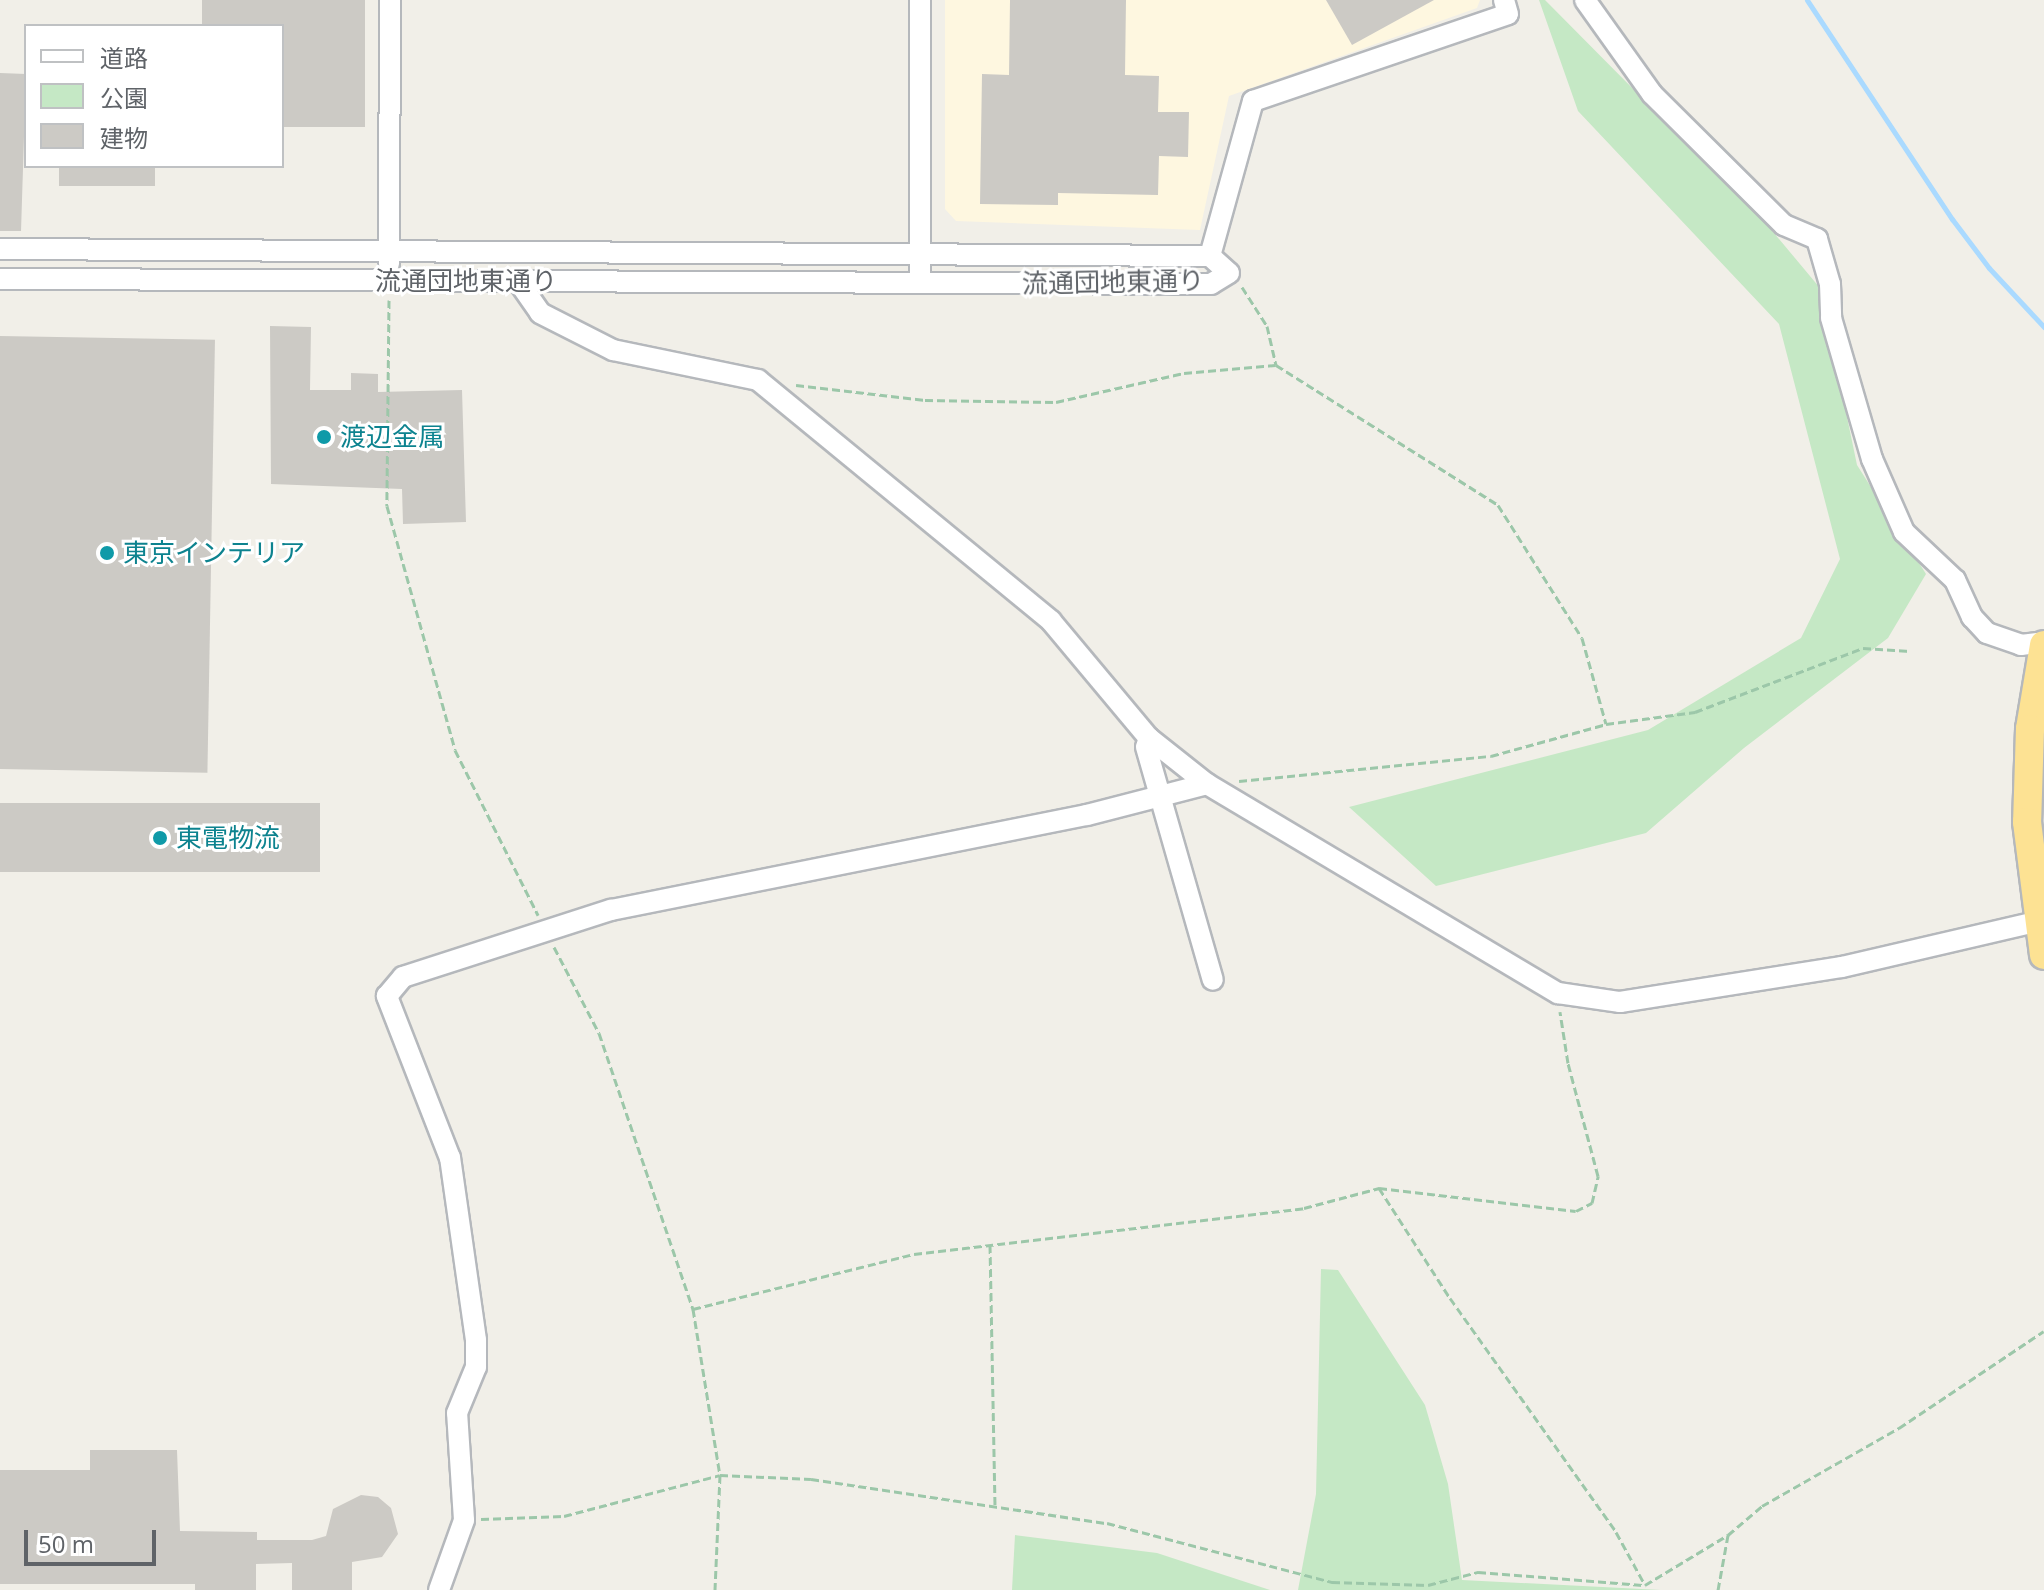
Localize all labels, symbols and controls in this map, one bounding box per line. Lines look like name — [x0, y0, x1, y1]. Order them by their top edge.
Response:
legend — [24, 24, 284, 168]
text: 道路 — [100, 41, 148, 74]
text: 公園 — [100, 81, 148, 114]
text: 建物 — [100, 121, 148, 154]
street label: 流通団地東通り — [375, 265, 557, 297]
street label: 流通団地東通り — [1022, 265, 1204, 299]
place label: 渡辺金属 — [340, 421, 444, 453]
marker: 渡辺金属 — [315, 428, 333, 446]
place label: 東京インテリア — [123, 537, 305, 569]
marker: 東京インテリア — [98, 544, 116, 562]
place label: 東電物流 — [176, 822, 280, 854]
marker: 東電物流 — [151, 829, 169, 847]
scale bar — [28, 1514, 160, 1564]
text: 50 m — [38, 1527, 94, 1560]

